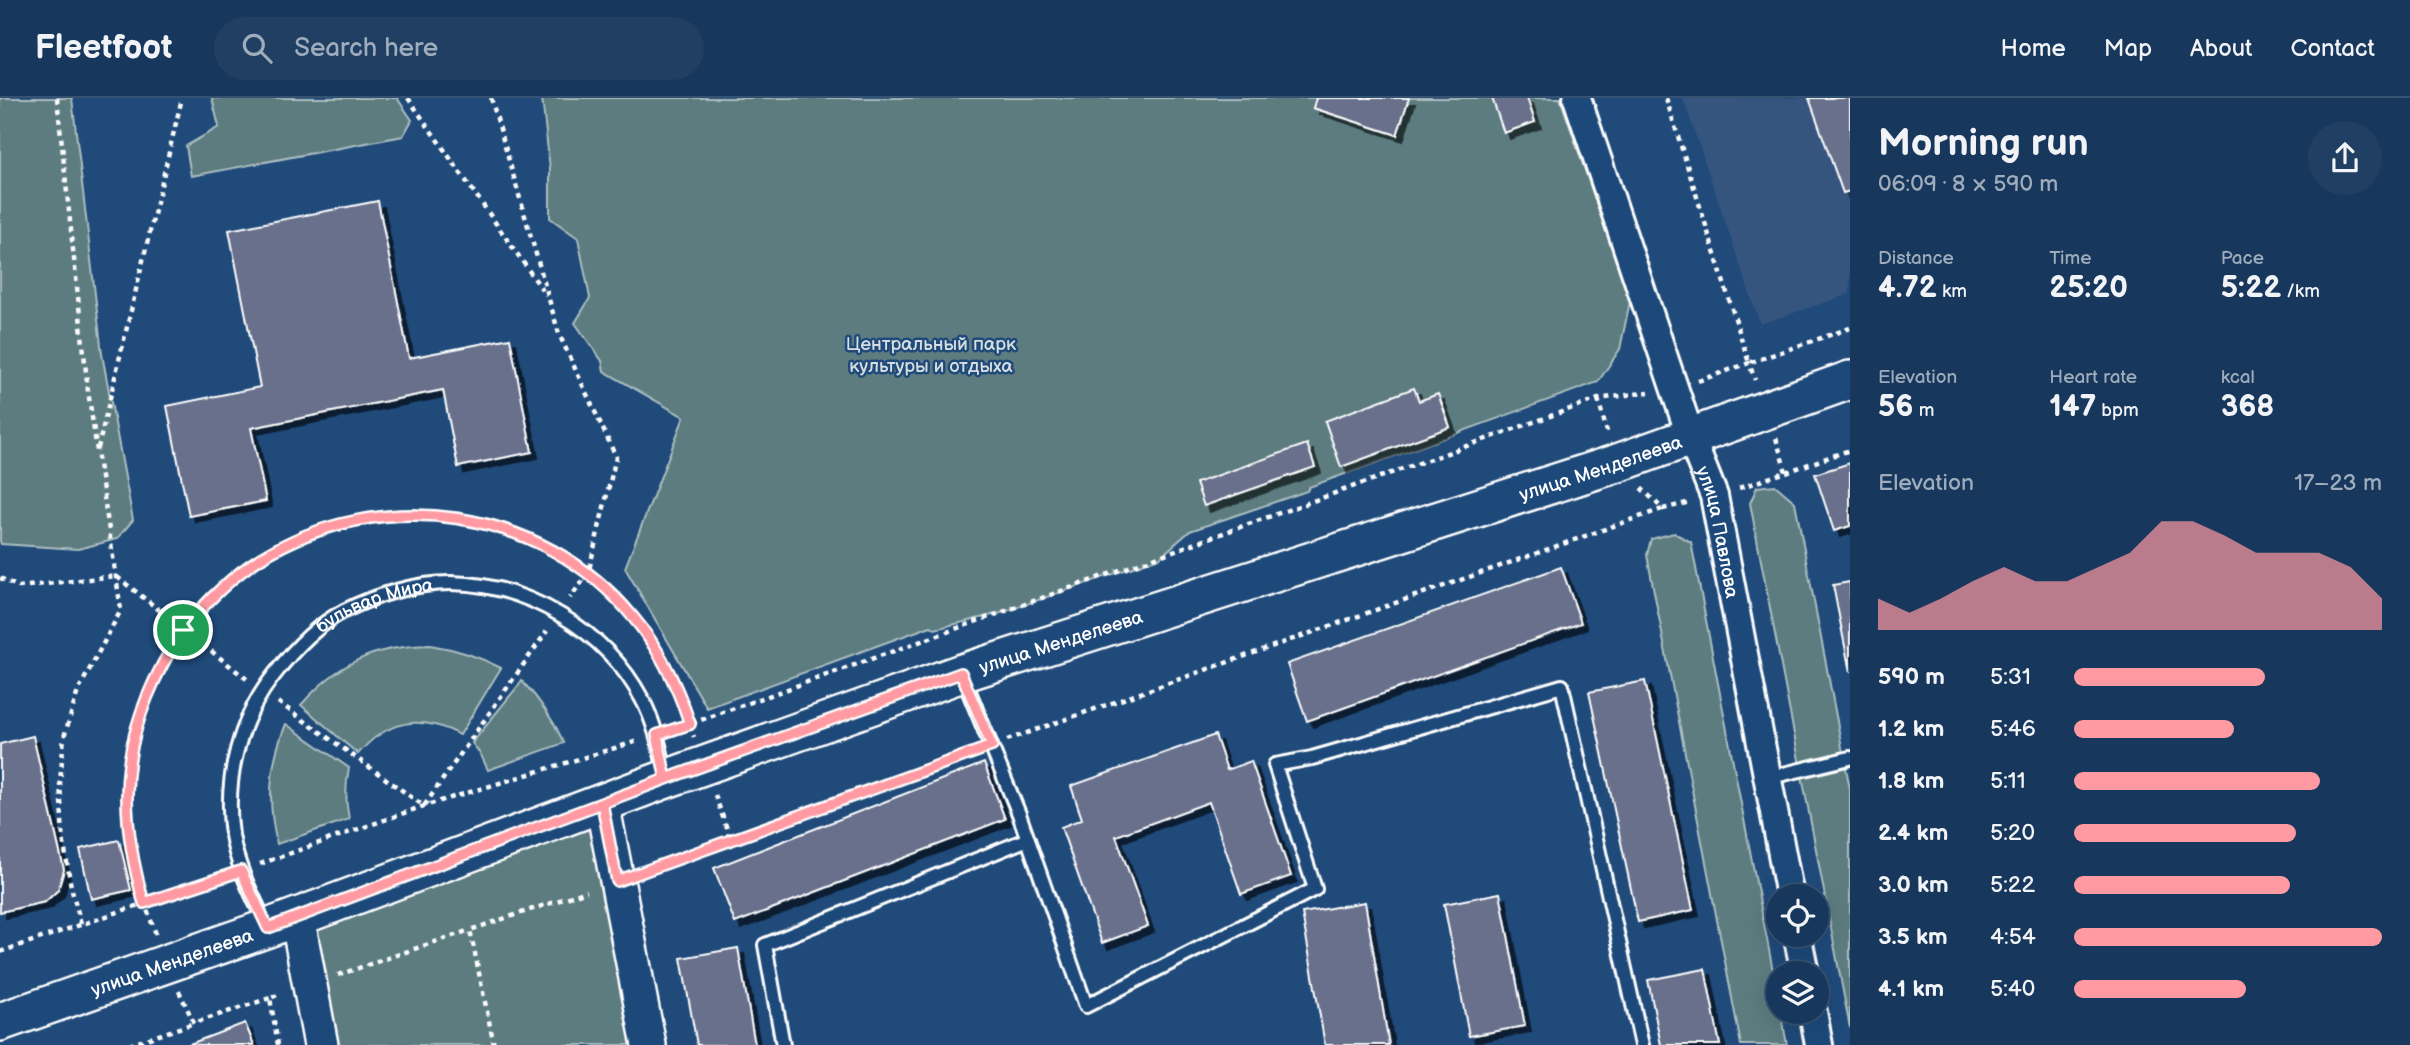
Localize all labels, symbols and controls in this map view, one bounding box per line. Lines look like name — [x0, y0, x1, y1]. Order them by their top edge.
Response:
search box — [214, 17, 704, 80]
text: Fleetfoot — [35, 28, 172, 68]
icon: search — [238, 29, 276, 67]
text: Search here — [294, 33, 438, 64]
text: Home — [2001, 34, 2066, 63]
text: Map — [2104, 34, 2152, 63]
text: About — [2190, 34, 2252, 63]
text: Contact — [2290, 34, 2375, 63]
text: Morning run — [1878, 121, 2089, 166]
button: share — [2308, 121, 2382, 195]
text: 06:09 · 8 × 590 m — [1878, 170, 2058, 198]
text: Distance — [1878, 247, 1954, 270]
text: Time — [2049, 247, 2091, 270]
text: Pace — [2221, 247, 2264, 270]
text: 4.72 — [1878, 270, 1937, 306]
text: 25:20 — [2049, 270, 2128, 306]
text: 5:22 — [2221, 270, 2281, 306]
text: km — [1937, 280, 1967, 303]
text: /km — [2281, 280, 2320, 303]
park label: Центральный парк культуры и отдыха — [846, 333, 1016, 378]
text: Elevation — [1878, 366, 1957, 389]
text: Heart rate — [2049, 366, 2137, 389]
text: kcal — [2221, 366, 2255, 389]
text: 56 — [1878, 389, 1914, 425]
text: 147 — [2049, 389, 2096, 425]
text: 368 — [2221, 389, 2274, 425]
text: m — [1914, 399, 1934, 422]
text: bpm — [2096, 399, 2139, 422]
street label: улица Менделеева — [1517, 431, 1685, 507]
street label: улица Павлова — [1690, 463, 1743, 600]
text: Elevation — [1878, 469, 1974, 497]
text: 17–23 m — [2294, 469, 2382, 497]
street label: бульвар Мира — [312, 574, 435, 639]
pin — [153, 600, 213, 660]
street label: улица Менделеева — [977, 606, 1146, 680]
icon: arrive — [164, 611, 202, 649]
text: 590 m — [1878, 663, 1945, 691]
text: 5:31 — [1990, 663, 2031, 691]
text: 1.2 km — [1878, 715, 1944, 743]
text: 5:46 — [1990, 715, 2036, 743]
text: 1.8 km — [1878, 767, 1944, 795]
text: 5:11 — [1990, 767, 2026, 795]
text: 2.4 km — [1878, 819, 1948, 847]
text: 5:20 — [1990, 819, 2035, 847]
text: 3.0 km — [1878, 871, 1949, 899]
text: 5:22 — [1990, 871, 2035, 899]
map controls — [1766, 884, 1829, 1024]
button: locate — [1766, 884, 1829, 947]
text: 3.5 km — [1878, 923, 1948, 951]
text: 4:54 — [1990, 923, 2036, 951]
street label: улица Менделеева — [88, 924, 256, 1002]
button: layers — [1766, 961, 1829, 1024]
text: 4.1 km — [1878, 975, 1944, 1003]
text: 5:40 — [1990, 975, 2035, 1003]

